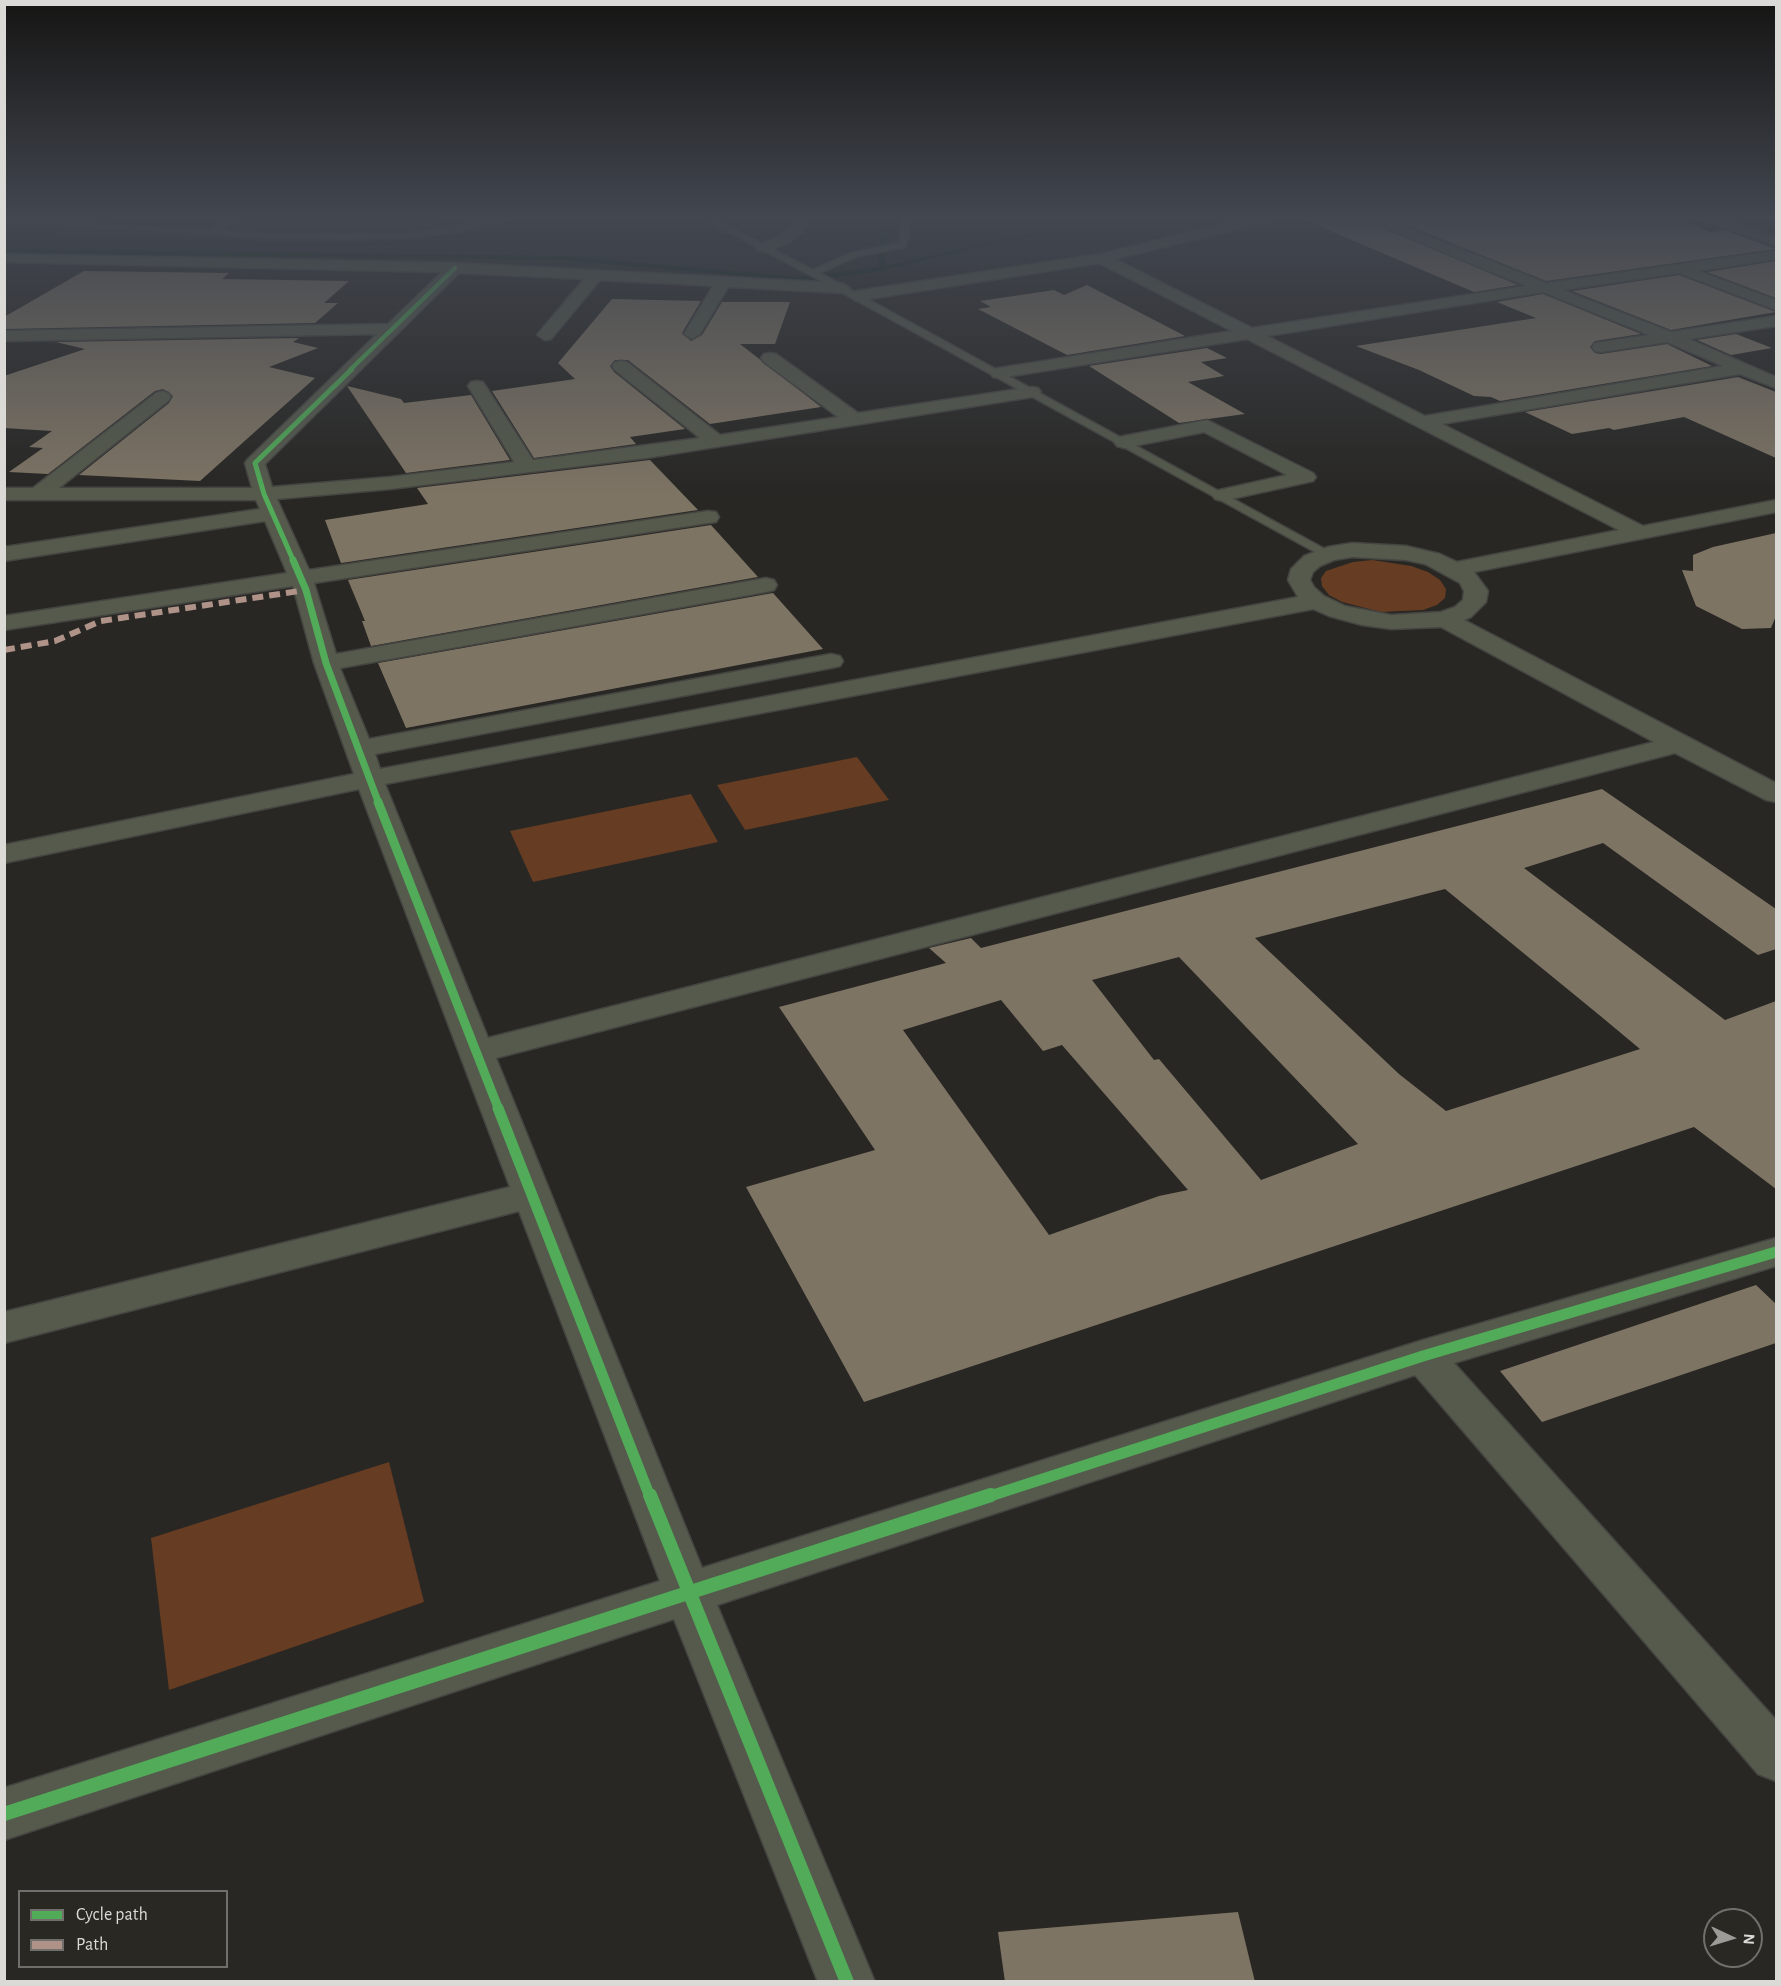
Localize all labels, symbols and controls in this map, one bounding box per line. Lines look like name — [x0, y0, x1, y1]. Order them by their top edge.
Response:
legend — [18, 1890, 228, 1968]
text: Cycle path — [76, 1906, 148, 1924]
north arrow — [1703, 1908, 1763, 1968]
text: N — [1741, 1933, 1757, 1945]
text: Path — [76, 1936, 108, 1954]

